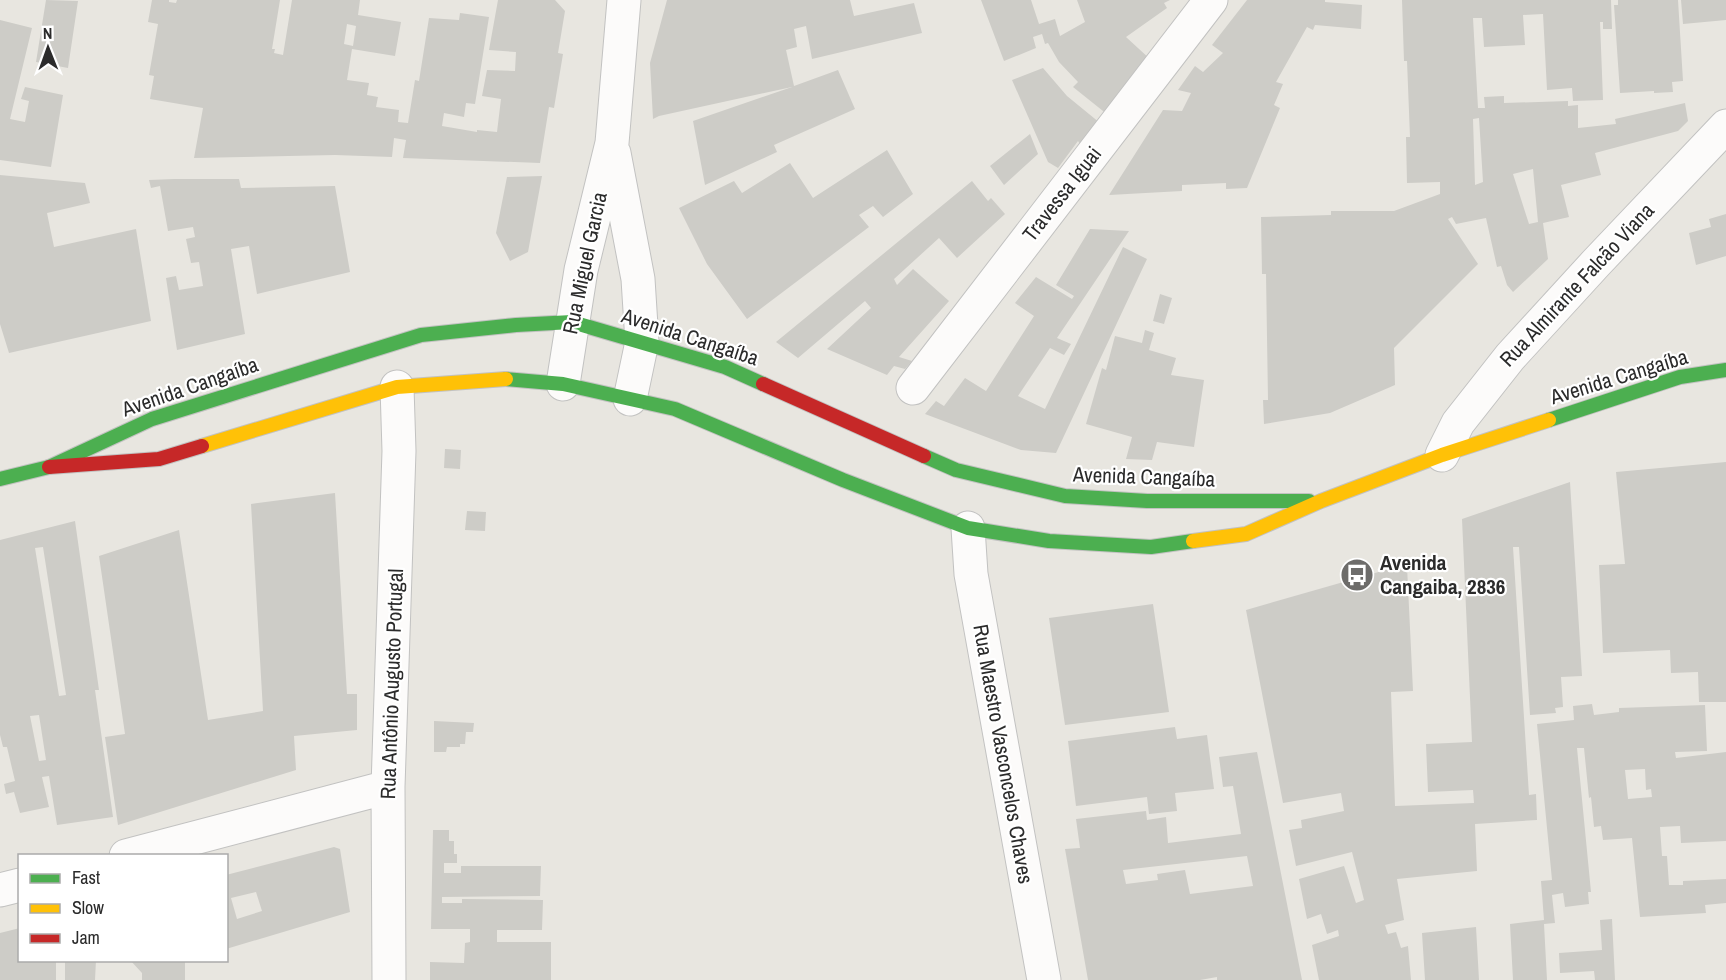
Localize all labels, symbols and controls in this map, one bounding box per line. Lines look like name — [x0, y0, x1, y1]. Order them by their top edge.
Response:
north arrow — [18, 18, 78, 78]
text: N — [43, 22, 53, 44]
street label: Travessa Iguai — [1015, 140, 1108, 247]
street label: Rua Miguel Garcia — [555, 189, 614, 337]
street label: Rua Almirante Falcão Viana — [1493, 196, 1661, 373]
street label: Avenida Cangaíba — [617, 300, 763, 372]
street label: Avenida Cangaíba — [1546, 342, 1692, 411]
street label: Avenida Cangaíba — [117, 350, 262, 424]
street label: Avenida Cangaíba — [1071, 459, 1216, 493]
place label: Avenida Cangaiba, 2836 — [1380, 548, 1505, 601]
bus stop icon: Avenida Cangaiba, 2836 — [1339, 557, 1375, 593]
street label: Rua Antônio Augusto Portugal — [373, 568, 410, 800]
street label: Rua Maestro Vasconcelos Chaves — [966, 622, 1041, 886]
legend — [18, 854, 228, 962]
text: Fast — [72, 865, 100, 890]
text: Slow — [72, 895, 104, 920]
text: Jam — [72, 925, 100, 950]

